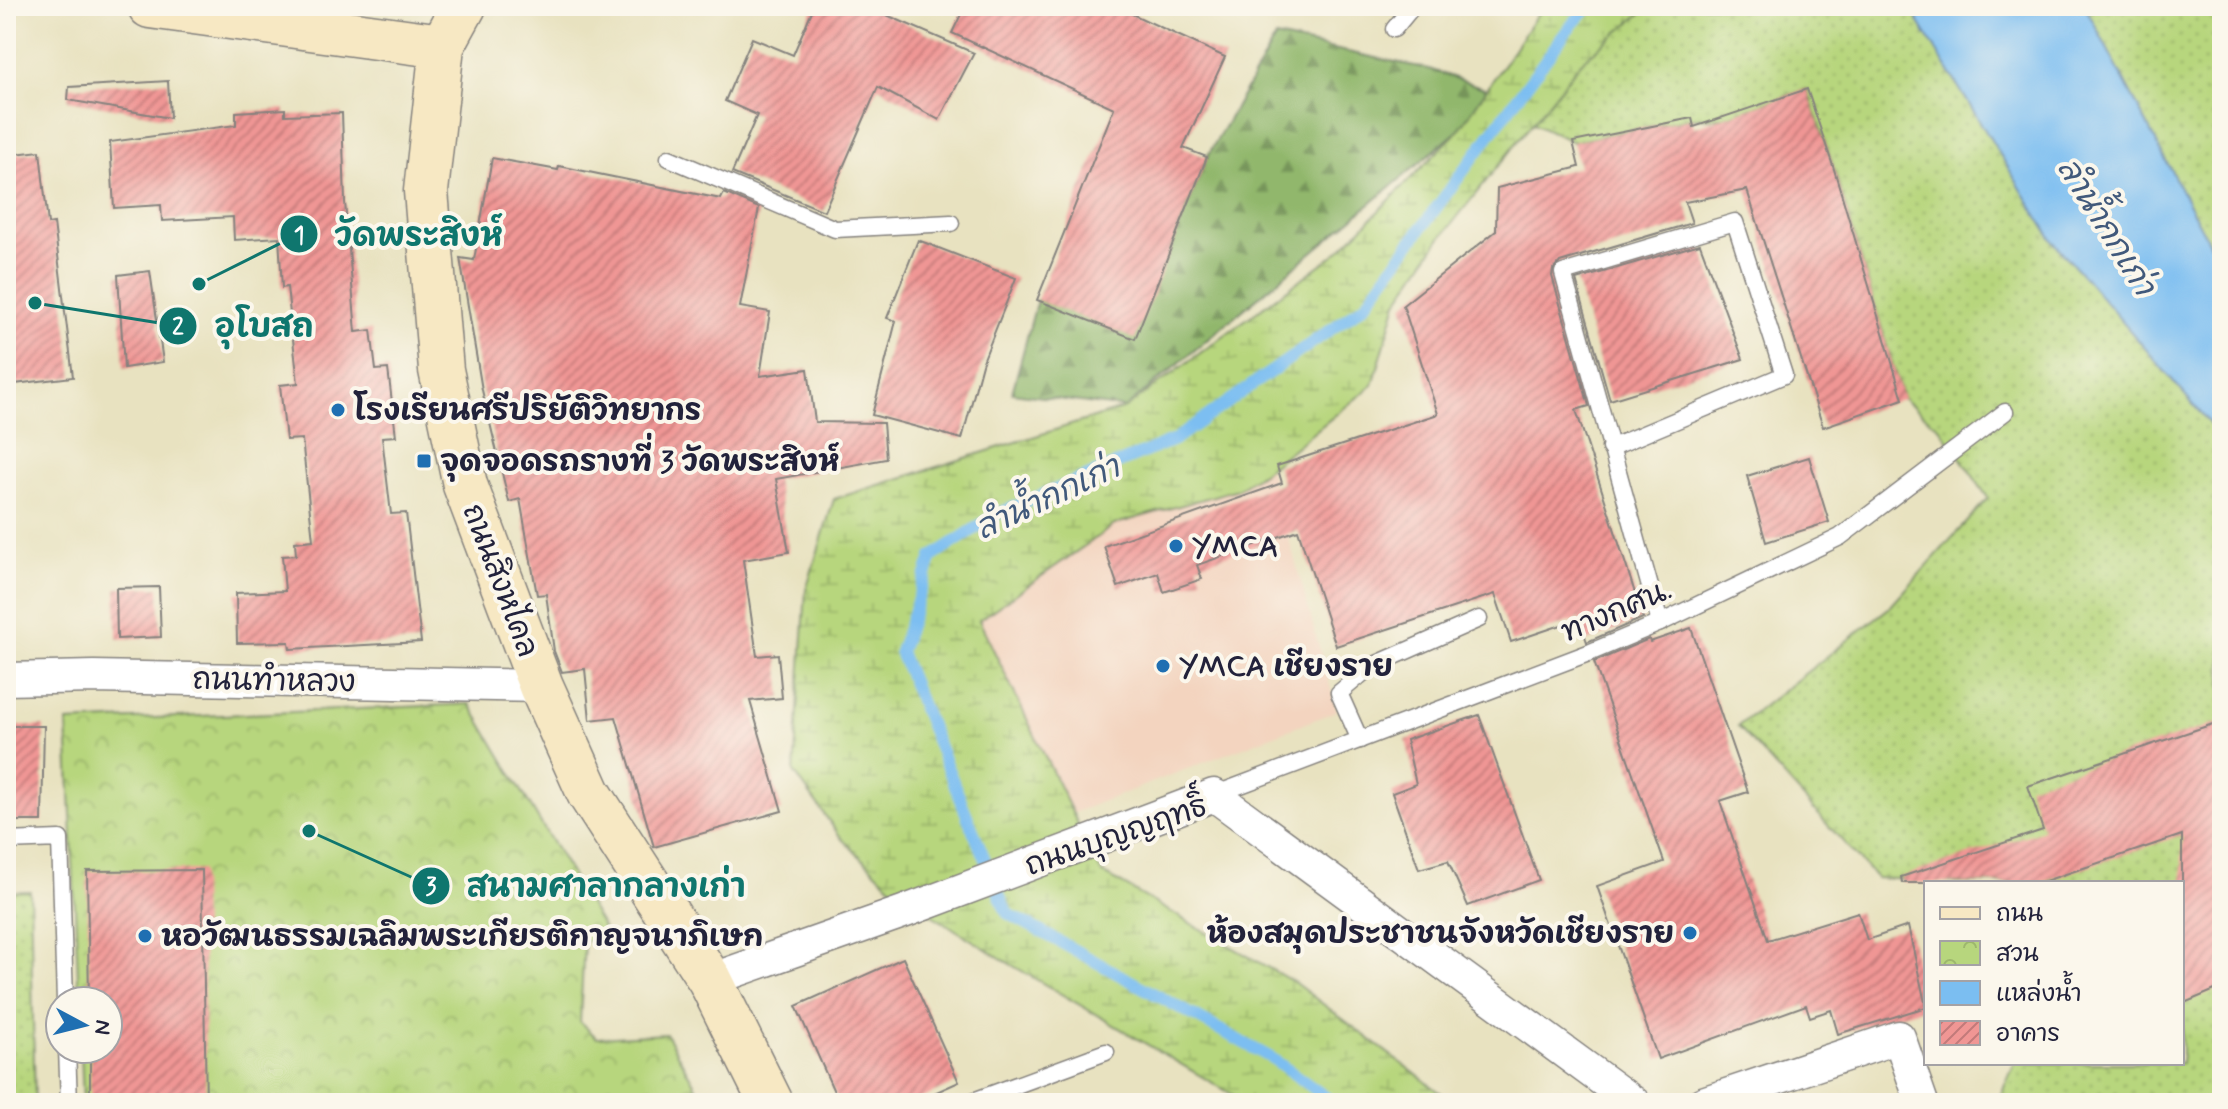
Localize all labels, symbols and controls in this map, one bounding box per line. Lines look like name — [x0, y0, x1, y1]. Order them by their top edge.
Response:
water label: ลำน้ำกกเก่า — [2046, 145, 2174, 305]
callout: วัดพระสิงห์ — [279, 206, 519, 262]
text: วัดพระสิงห์ — [335, 213, 503, 258]
text: 1 — [294, 221, 304, 252]
callout: อุโบสถ — [158, 298, 329, 354]
text: อุโบสถ — [215, 304, 313, 350]
text: 2 — [172, 312, 184, 343]
place label: โรงเรียนศรีปริยัติวิทยากร — [353, 390, 701, 431]
marker: โรงเรียนศรีปริยัติวิทยากร — [329, 401, 347, 419]
place label: จุดจอดรถรางที่ 3 วัดพระสิงห์ — [440, 432, 840, 482]
water label: ลำน้ำกกเก่า — [965, 437, 1129, 551]
marker: จุดจอดรถรางที่ 3 วัดพระสิงห์ — [415, 452, 433, 470]
street label: ถนนสิงหไคล — [453, 498, 549, 663]
place label: YMCA — [1192, 528, 1278, 567]
marker: YMCA — [1167, 537, 1185, 555]
street label: ทางกศน. — [1555, 571, 1678, 652]
place label: YMCA เชียงราย — [1179, 647, 1393, 687]
marker: YMCA เชียงราย — [1154, 657, 1172, 675]
street label: ถนนทำหลวง — [192, 660, 356, 702]
street label: ถนนบุญญฤทธิ์ — [1017, 778, 1213, 887]
callout: สนามศาลากลางเก่า — [411, 858, 761, 914]
text: สนามศาลากลางเก่า — [467, 864, 745, 909]
text: 3 — [426, 872, 437, 903]
legend — [1924, 881, 2184, 1065]
text: ถนน — [1996, 899, 2043, 930]
place label: ห้องสมุดประชาชนจังหวัดเชียงราย — [1207, 914, 1674, 954]
place label: หอวัฒนธรรมเฉลิมพระเกียรติกาญจนาภิเษก — [161, 917, 763, 957]
marker: ห้องสมุดประชาชนจังหวัดเชียงราย — [1681, 924, 1699, 942]
marker: หอวัฒนธรรมเฉลิมพระเกียรติกาญจนาภิเษก — [136, 927, 154, 945]
text: สวน — [1996, 939, 2039, 970]
text: แหล่งน้ำ — [1996, 970, 2082, 1010]
north arrow — [44, 985, 124, 1065]
text: N — [87, 1018, 117, 1036]
text: อาคาร — [1996, 1019, 2060, 1050]

